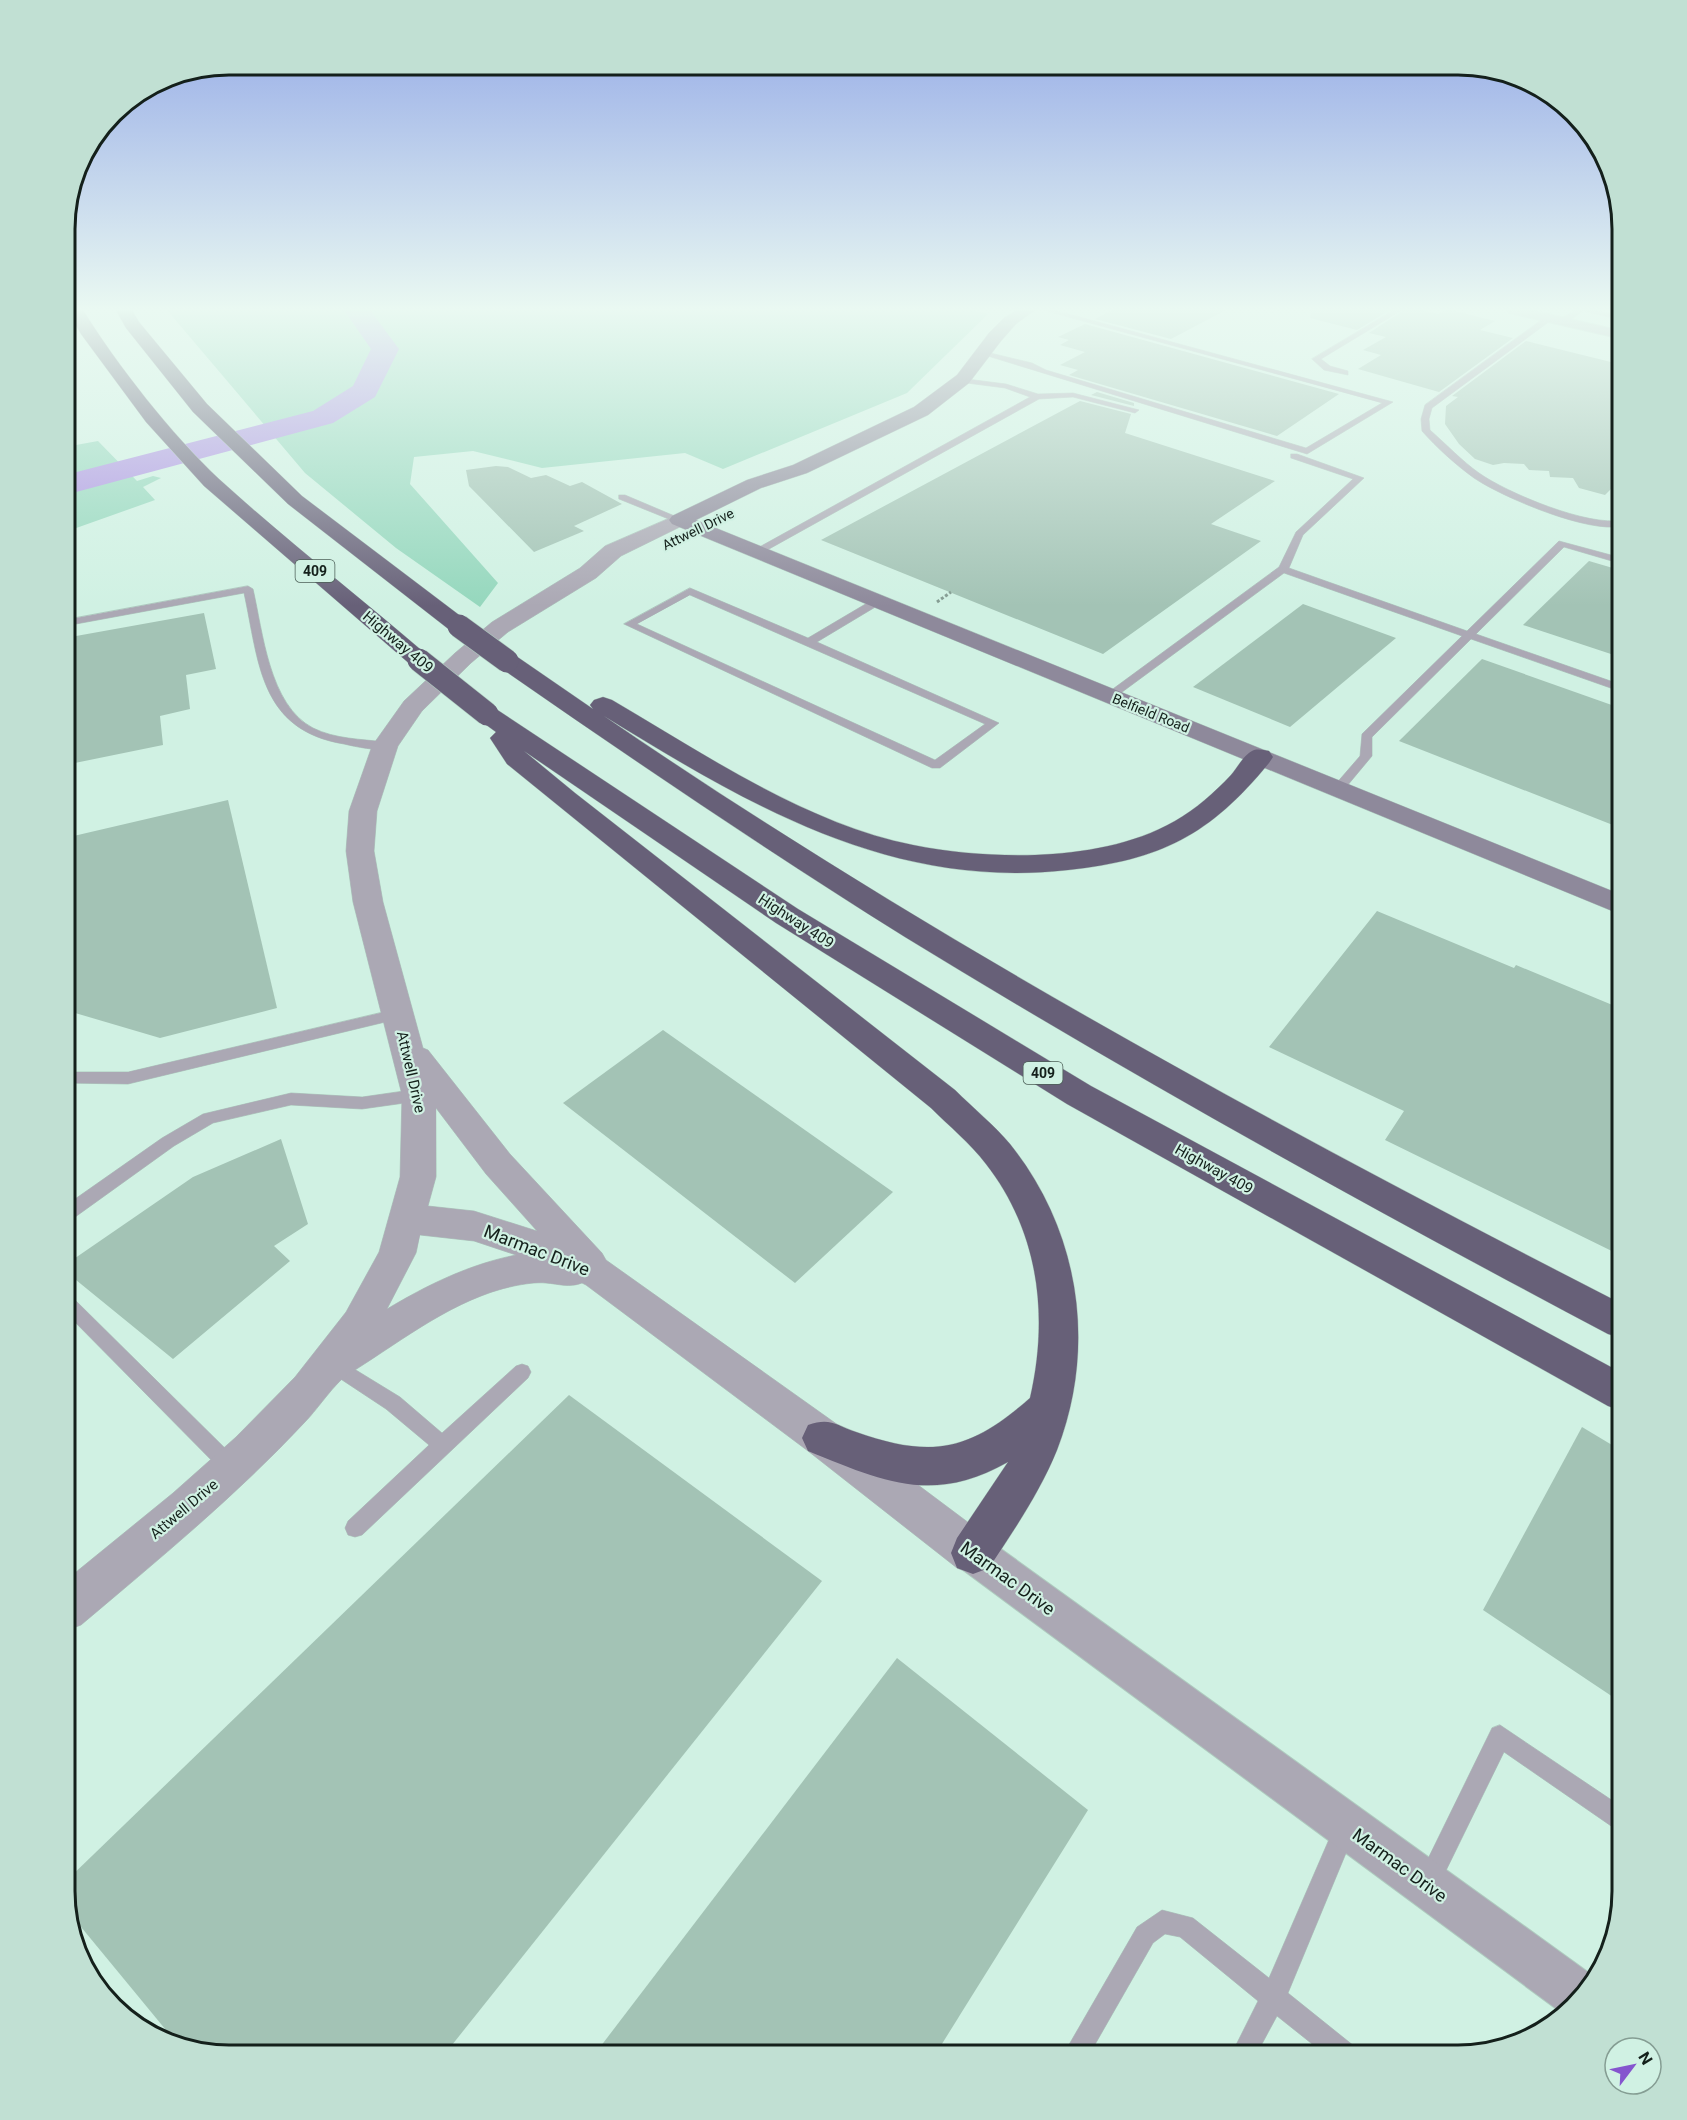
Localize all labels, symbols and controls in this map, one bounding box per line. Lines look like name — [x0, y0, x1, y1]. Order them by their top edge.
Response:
street label: Attwell Drive — [660, 505, 736, 553]
road number: 409 — [296, 560, 334, 582]
street label: Highway 409 — [359, 607, 437, 677]
street label: Belfield Road — [1110, 690, 1192, 736]
street label: Highway 409 — [755, 890, 837, 952]
street label: Attwell Drive — [393, 1029, 429, 1115]
road number: 409 — [1024, 1062, 1062, 1084]
street label: Highway 409 — [1172, 1140, 1256, 1198]
street label: Marmac Drive — [481, 1220, 593, 1280]
street label: Attwell Drive — [146, 1475, 222, 1543]
street label: Marmac Drive — [957, 1537, 1059, 1619]
street label: Marmac Drive — [1349, 1824, 1451, 1906]
north arrow — [1603, 2036, 1663, 2096]
text: N — [1634, 2048, 1656, 2068]

